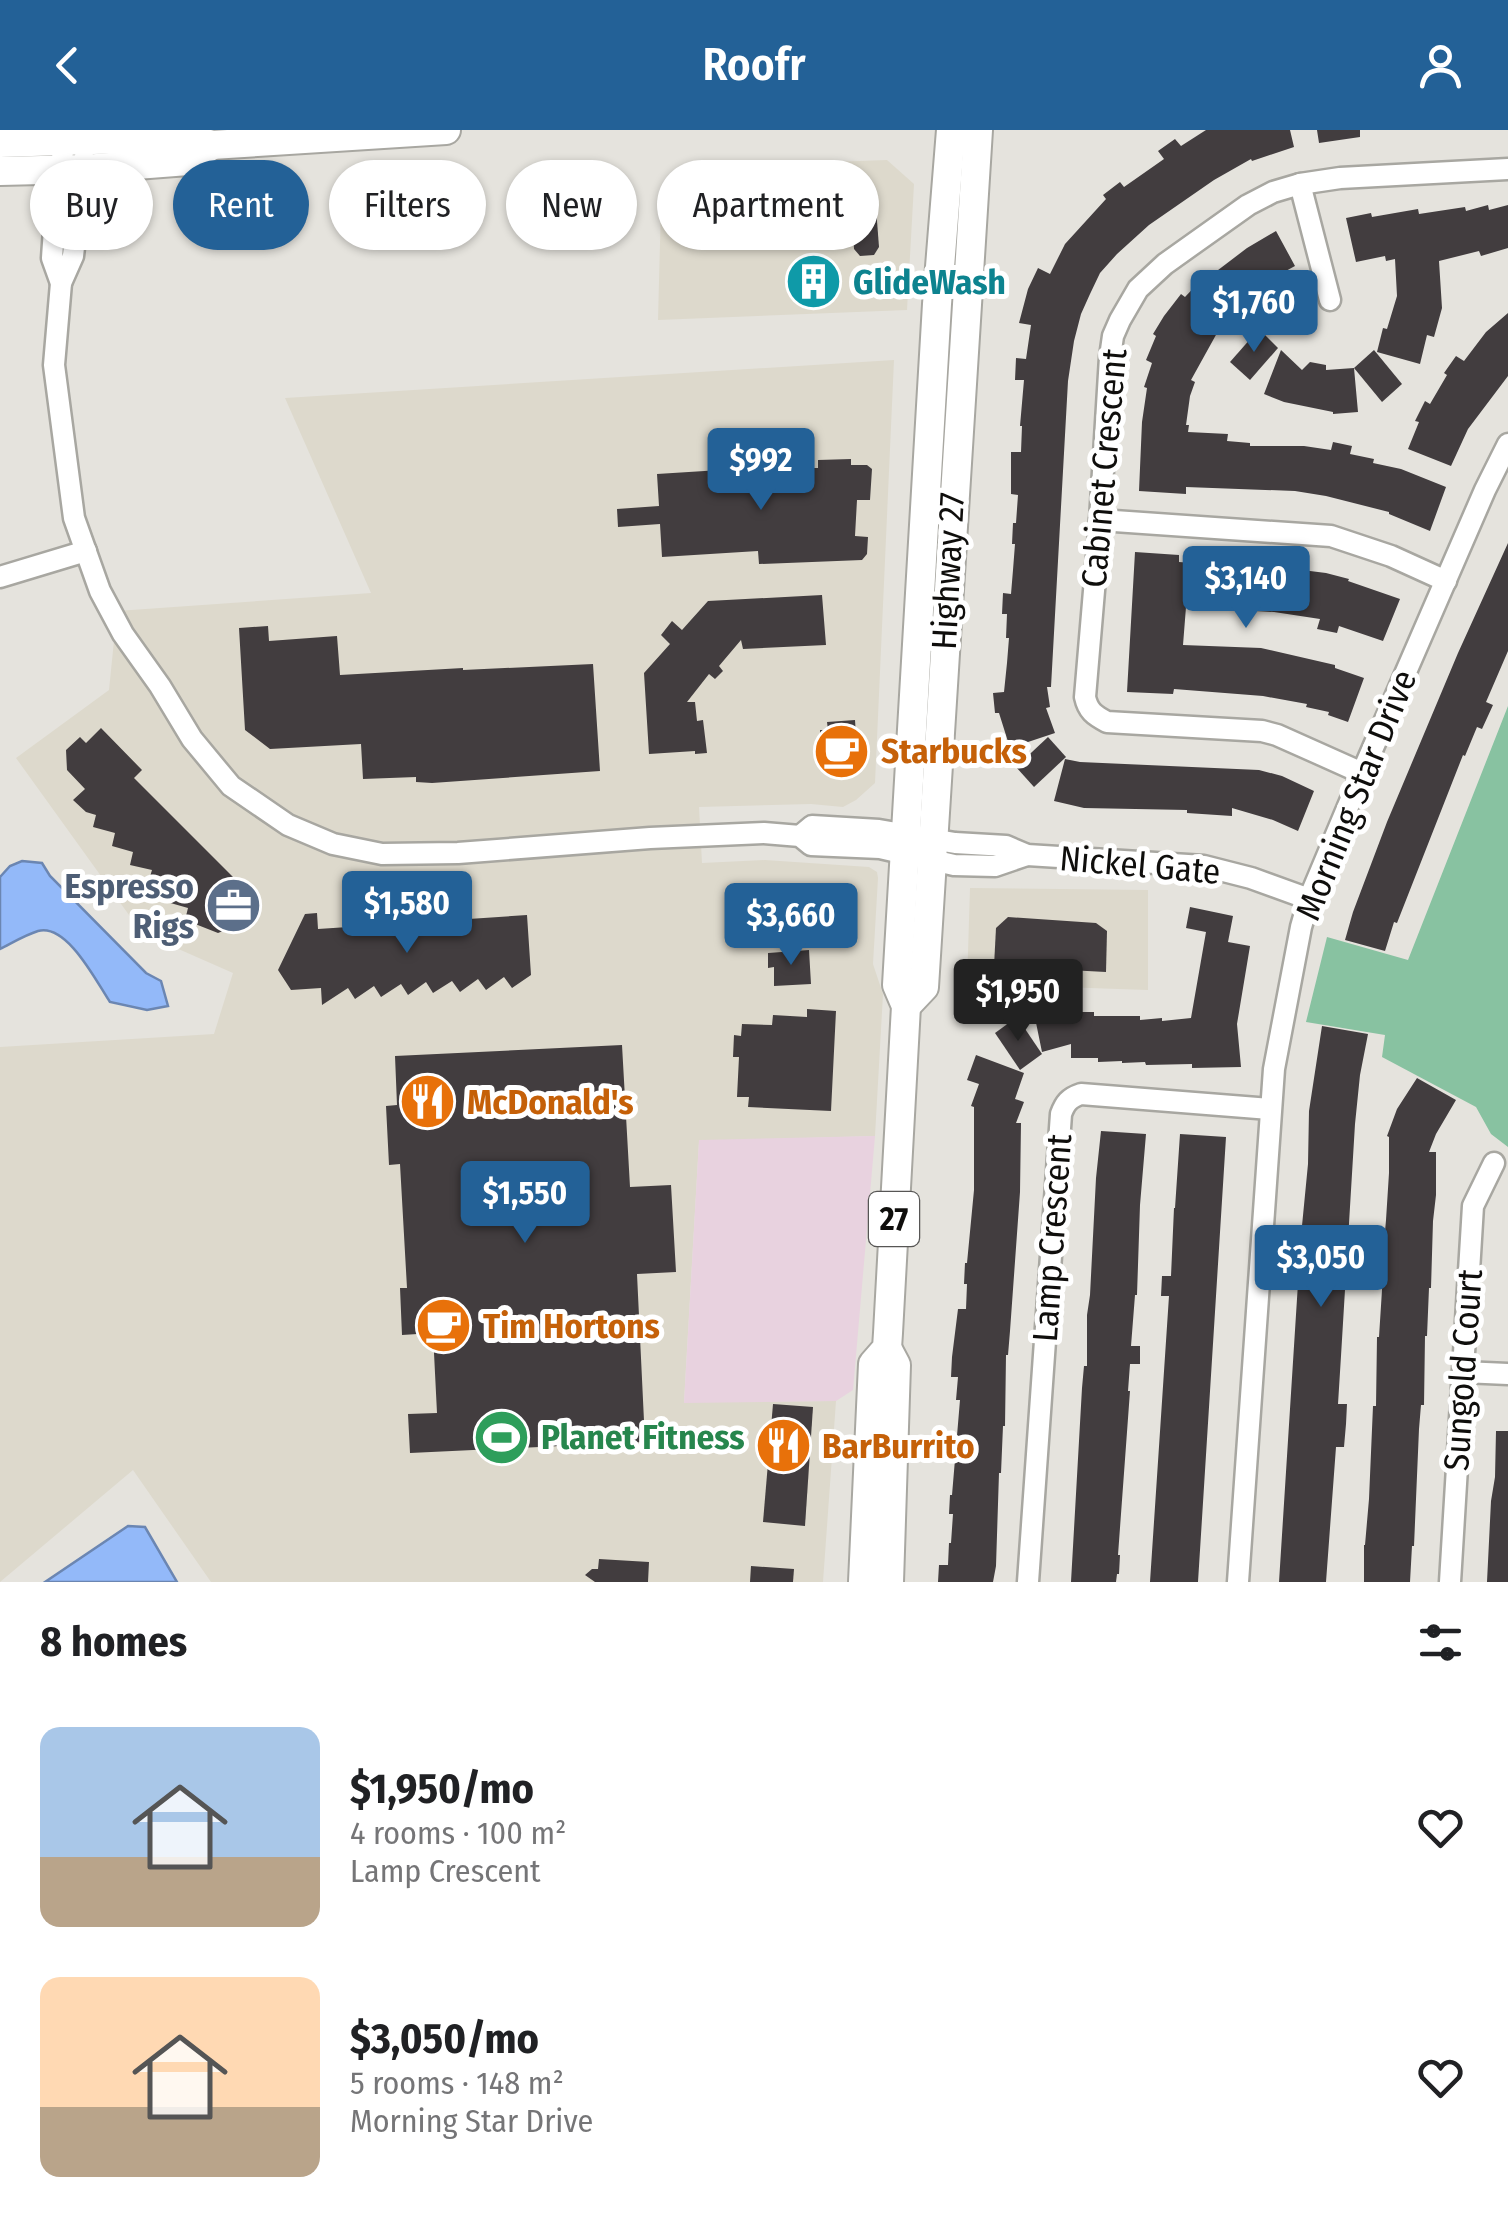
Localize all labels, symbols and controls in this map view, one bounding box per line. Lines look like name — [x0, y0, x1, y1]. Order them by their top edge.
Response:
icon: back — [40, 38, 95, 93]
text: Roofr — [702, 38, 806, 92]
icon: person — [1413, 38, 1468, 93]
chip: Buy — [30, 160, 153, 250]
chip: Rent — [173, 160, 309, 250]
chip: Filters — [329, 160, 486, 250]
chip: New — [506, 160, 637, 250]
chip: Apartment — [657, 160, 879, 250]
building icon: GlideWash — [784, 252, 844, 312]
place label: GlideWash — [853, 261, 1006, 303]
pin: $1,760 — [1173, 270, 1335, 355]
text: $1,760 — [1213, 283, 1295, 321]
street label: Cabinet Crescent — [1073, 346, 1135, 589]
pin: $992 — [702, 428, 820, 513]
text: $992 — [730, 441, 792, 479]
street label: Highway 27 — [923, 491, 973, 651]
pin: $3,140 — [1165, 546, 1327, 631]
text: $3,140 — [1205, 559, 1287, 597]
street label: Morning Star Drive — [1287, 664, 1425, 926]
cafe icon: Starbucks — [812, 721, 872, 781]
place label: Starbucks — [881, 730, 1027, 772]
street label: Nickel Gate — [1058, 837, 1222, 893]
place label: Espresso Rigs — [65, 865, 194, 947]
pin: $1,580 — [326, 871, 488, 956]
office icon: Espresso Rigs — [203, 876, 263, 936]
pin: $3,660 — [710, 883, 872, 968]
text: $1,580 — [364, 884, 450, 922]
text: $3,660 — [747, 896, 835, 934]
pin: $1,950 — [937, 959, 1099, 1044]
text: $1,950 — [976, 972, 1060, 1010]
restaurant icon: McDonald's — [398, 1072, 458, 1132]
place label: McDonald's — [467, 1081, 634, 1123]
street label: Lamp Crescent — [1024, 1132, 1080, 1343]
pin: $1,550 — [444, 1161, 606, 1246]
text: $1,550 — [483, 1174, 567, 1212]
road number: 27 — [869, 1192, 919, 1246]
pin: $3,050 — [1240, 1225, 1402, 1310]
text: $3,050 — [1277, 1238, 1365, 1276]
street label: Sungold Court — [1435, 1267, 1491, 1472]
cafe icon: Tim Hortons — [414, 1296, 474, 1356]
place label: Tim Hortons — [483, 1305, 660, 1347]
sports icon: Planet Fitness — [472, 1407, 532, 1467]
place label: Planet Fitness — [541, 1416, 745, 1458]
restaurant icon: BarBurrito — [753, 1416, 813, 1476]
place label: BarBurrito — [822, 1425, 975, 1467]
icon: filters — [1413, 1615, 1468, 1670]
text: 8 homes — [40, 1617, 187, 1667]
text: $1,950/mo — [350, 1764, 534, 1814]
icon: home — [120, 1767, 240, 1887]
icon: heart — [1413, 1800, 1468, 1855]
text: 4 rooms · 100 m² — [350, 1814, 566, 1852]
text: Lamp Crescent — [350, 1852, 541, 1890]
text: $3,050/mo — [350, 2014, 539, 2064]
icon: home — [120, 2017, 240, 2137]
icon: heart — [1413, 2050, 1468, 2105]
text: 5 rooms · 148 m² — [350, 2064, 564, 2102]
text: Morning Star Drive — [350, 2102, 593, 2140]

